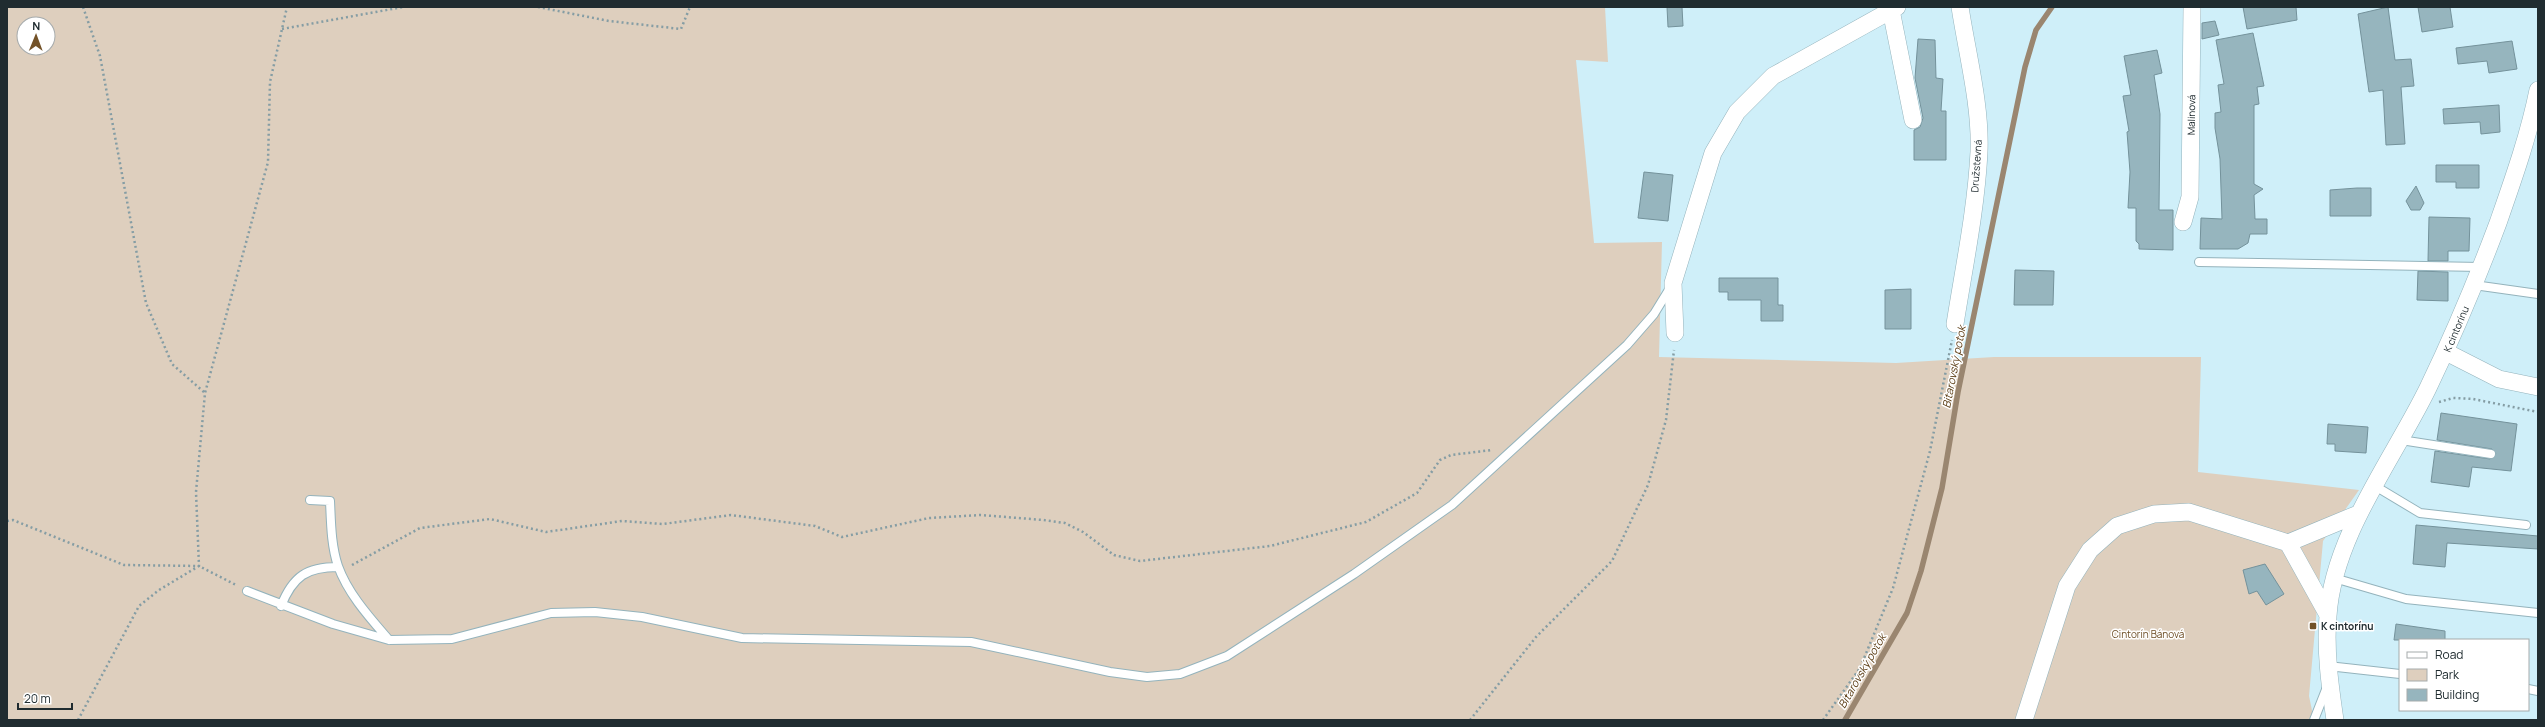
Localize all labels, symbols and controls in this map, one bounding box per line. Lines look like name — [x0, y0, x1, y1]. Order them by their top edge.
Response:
north arrow — [16, 16, 56, 56]
text: N — [32, 18, 40, 33]
street label: Malinová — [2184, 95, 2198, 135]
street label: Družstevná — [1967, 139, 1985, 193]
street label: K cintorínu — [2440, 304, 2472, 354]
water label: Bitarovský potok — [1938, 323, 1969, 409]
place label: K cintorínu — [2321, 619, 2373, 633]
marker: K cintorínu — [2308, 621, 2318, 631]
park label: Cintorín Bánová — [2112, 627, 2184, 641]
water label: Bitarovský potok — [1834, 629, 1890, 711]
legend — [2399, 639, 2529, 711]
text: Road — [2435, 646, 2463, 663]
text: Park — [2435, 666, 2460, 683]
scale bar — [18, 685, 72, 711]
text: Building — [2435, 686, 2479, 703]
text: 20 m — [24, 690, 51, 707]

